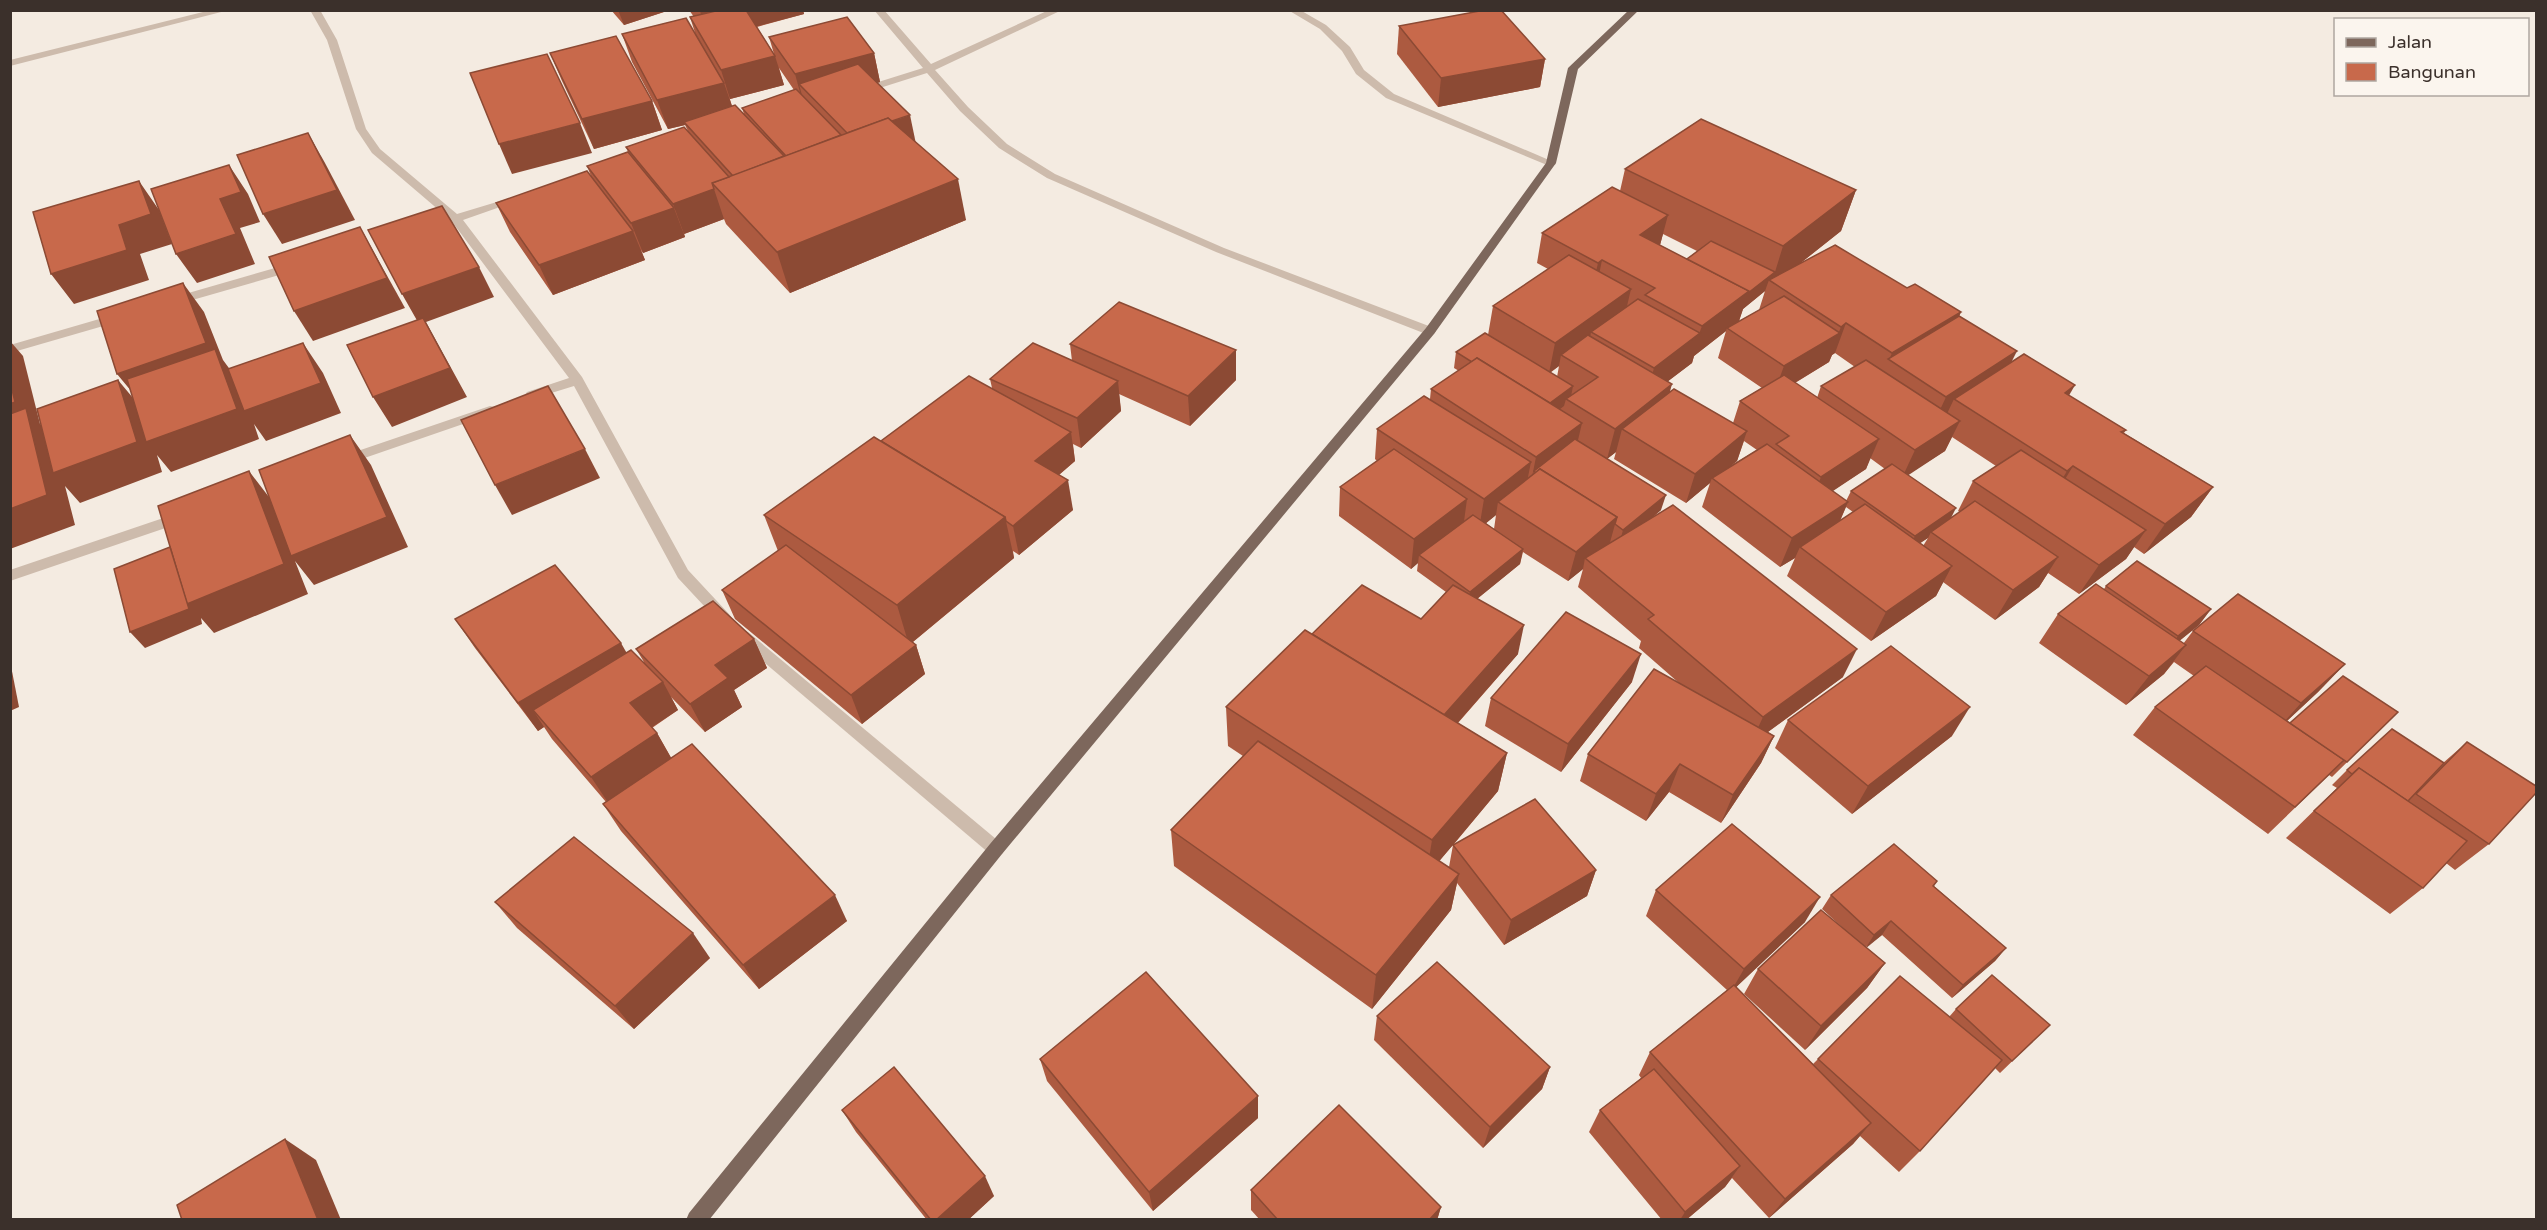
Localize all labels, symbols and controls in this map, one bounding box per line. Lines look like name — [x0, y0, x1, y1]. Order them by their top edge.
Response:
legend — [2334, 18, 2529, 96]
text: Jalan — [2388, 31, 2432, 53]
text: Bangunan — [2388, 61, 2476, 83]

